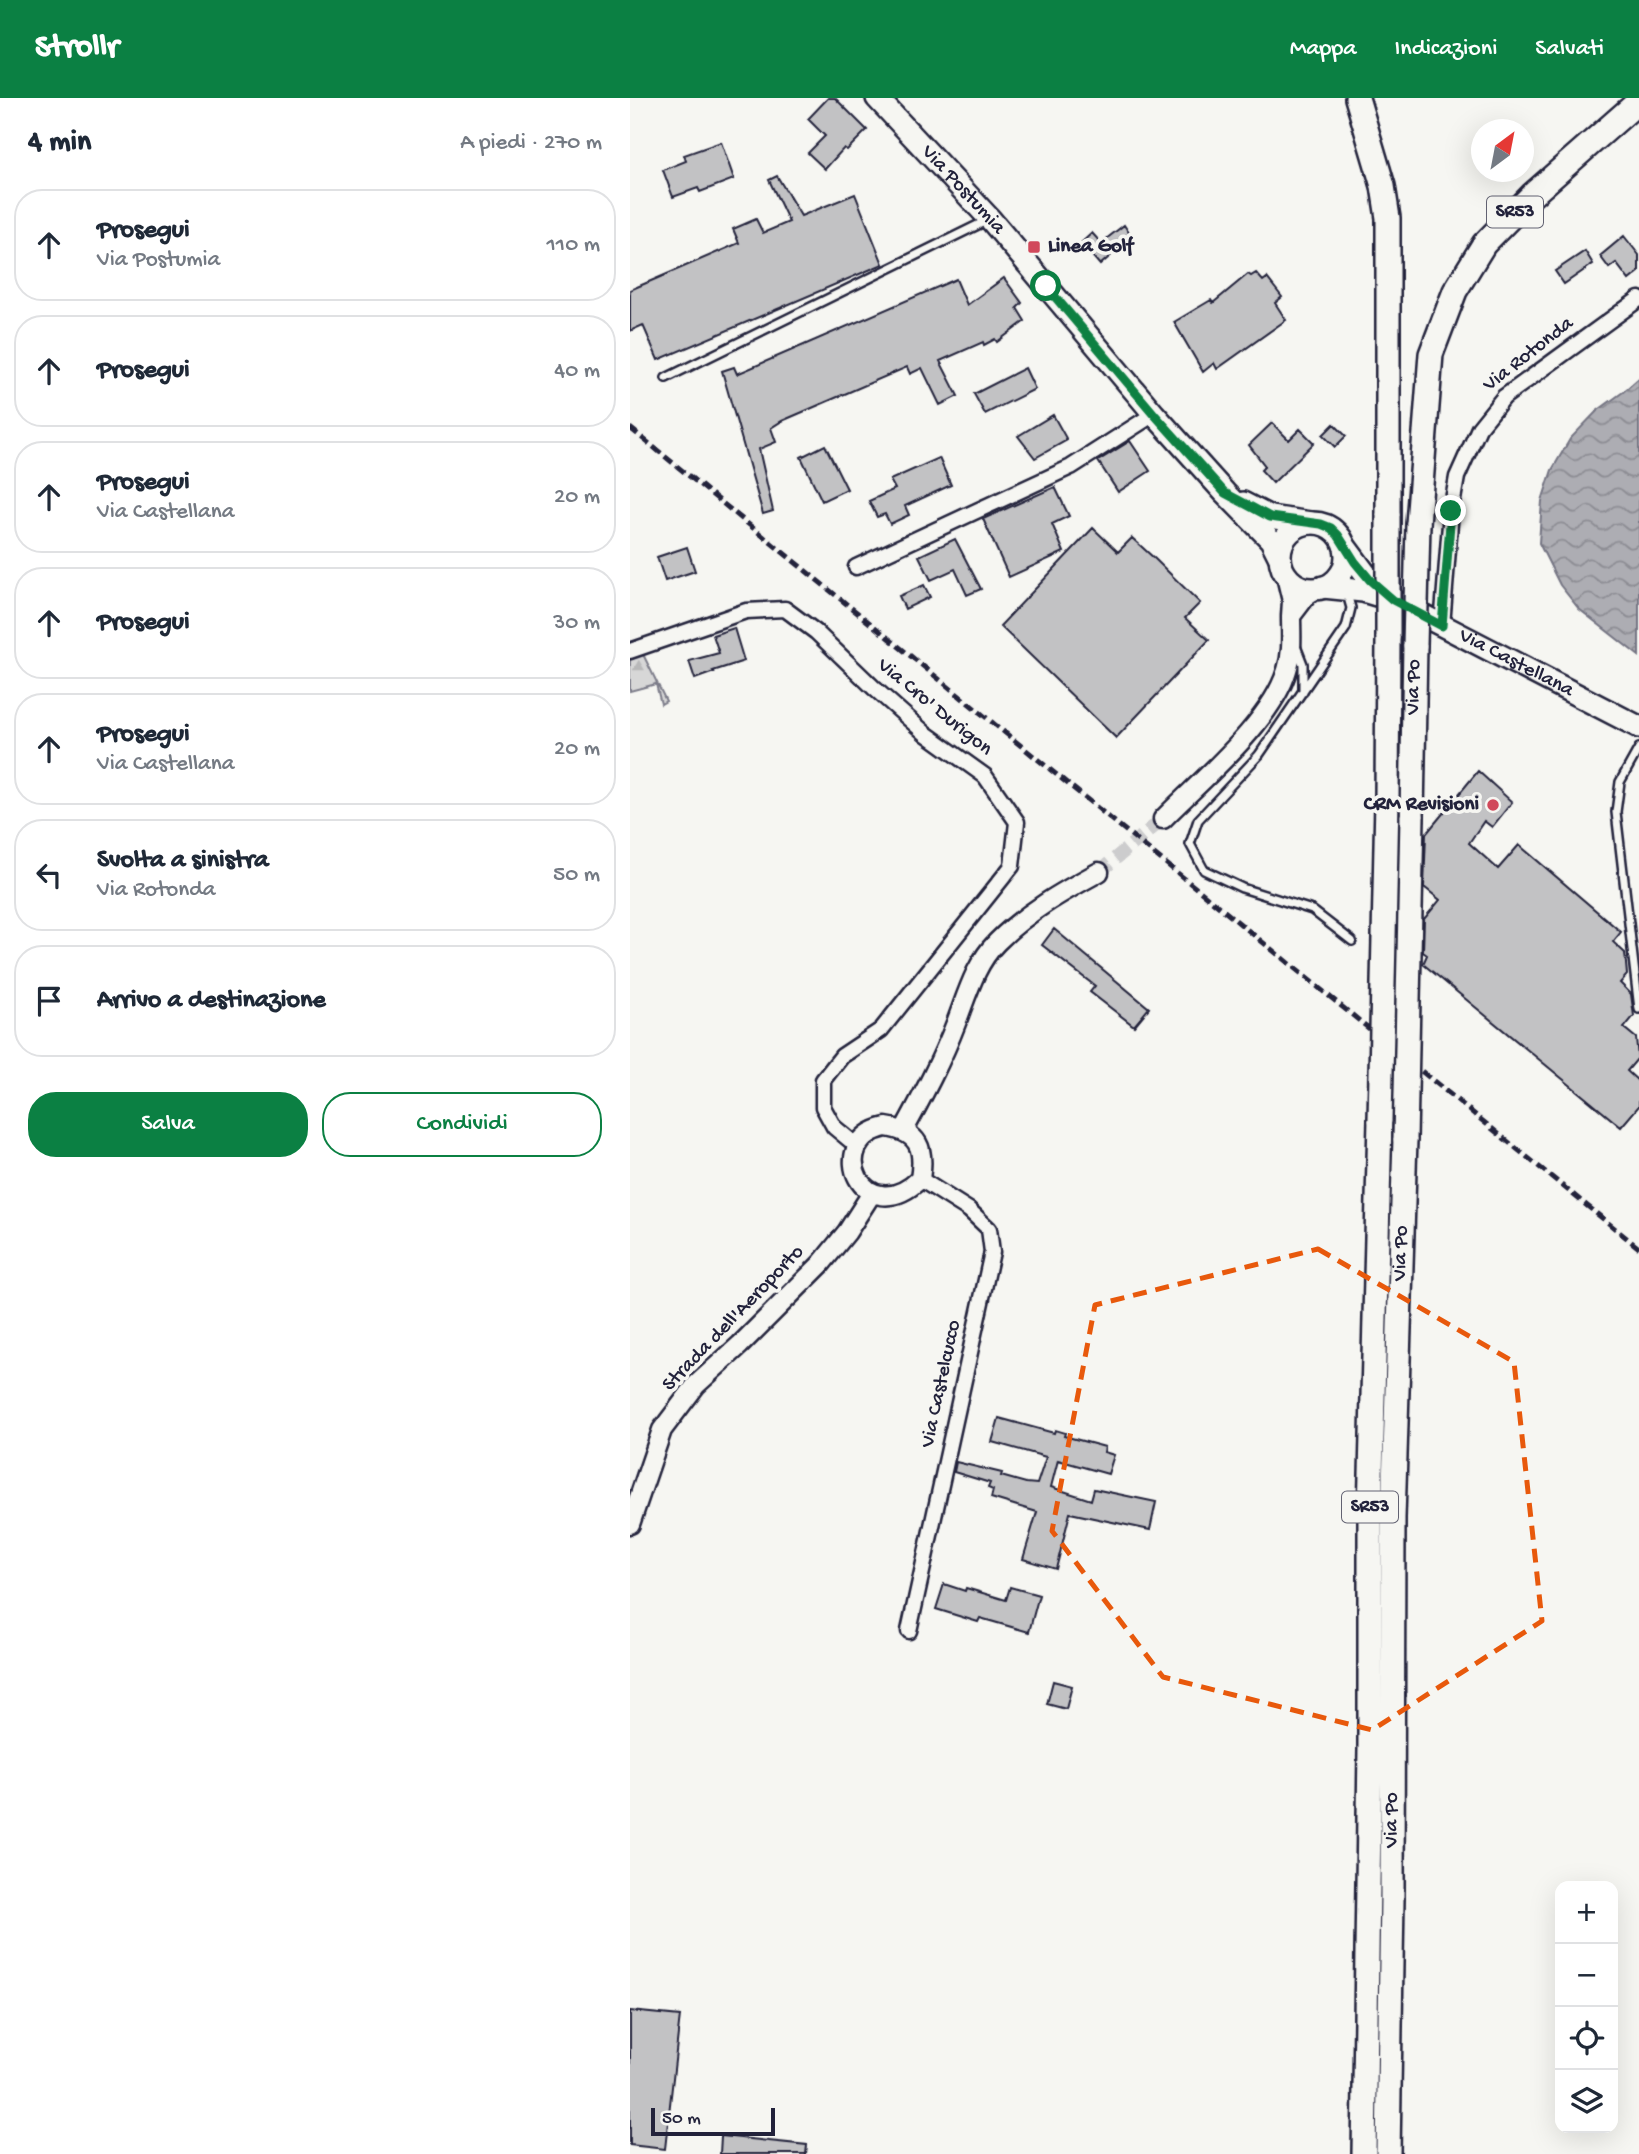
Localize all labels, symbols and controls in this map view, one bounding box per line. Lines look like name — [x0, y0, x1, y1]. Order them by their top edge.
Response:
text: Strollr — [35, 30, 119, 68]
text: Mappa — [1290, 35, 1357, 64]
text: Indicazioni — [1395, 35, 1497, 64]
text: Salvati — [1535, 35, 1604, 64]
north arrow — [1471, 119, 1534, 182]
text: 4 min — [28, 126, 91, 161]
text: A piedi · 270 m — [460, 130, 602, 157]
street label: Via Postumia — [915, 140, 1011, 241]
road number: SR53 — [1487, 196, 1543, 228]
text: Prosegui — [97, 216, 190, 247]
icon: ahead — [30, 226, 68, 264]
text: 110 m — [547, 232, 600, 259]
place label: Linea Golf — [1048, 235, 1135, 260]
marker: Linea Golf — [1026, 239, 1042, 255]
text: Via Postumia — [97, 247, 220, 274]
route start — [1030, 270, 1061, 301]
street label: Via Rotonda — [1478, 311, 1580, 399]
icon: ahead — [30, 352, 68, 390]
text: Prosegui — [97, 356, 190, 387]
text: 40 m — [554, 358, 600, 385]
text: Prosegui — [97, 468, 190, 499]
icon: ahead — [30, 478, 68, 516]
text: 20 m — [554, 484, 600, 511]
route end — [1435, 495, 1466, 526]
text: Via Castellana — [97, 499, 235, 526]
icon: ahead — [30, 604, 68, 642]
text: Prosegui — [97, 608, 190, 639]
text: 30 m — [553, 610, 600, 637]
street label: Via Castellana — [1454, 623, 1579, 704]
street label: Via Cro' Durigon — [870, 653, 997, 762]
street label: Via Po — [1401, 659, 1427, 716]
text: Prosegui — [97, 720, 190, 751]
icon: ahead — [30, 730, 68, 768]
text: 20 m — [554, 736, 600, 763]
text: Via Castellana — [97, 751, 235, 778]
place label: CRM Revisioni — [1363, 793, 1479, 818]
marker: CRM Revisioni — [1485, 797, 1501, 813]
text: Svolta a sinistra — [97, 846, 269, 877]
icon: left — [30, 856, 68, 894]
text: 50 m — [553, 862, 600, 889]
text: Via Rotonda — [97, 877, 215, 904]
icon: arrive — [30, 982, 68, 1020]
text: Arrivo a destinazione — [97, 986, 326, 1017]
button: Salva — [28, 1092, 308, 1157]
button: Condividi — [322, 1092, 602, 1157]
street label: Via Po — [1388, 1225, 1415, 1282]
street label: Strada dell'Aeroporto — [658, 1241, 810, 1397]
street label: Via Castelcucco — [916, 1318, 968, 1451]
road number: SR53 — [1342, 1492, 1398, 1522]
street label: Via Po — [1380, 1792, 1405, 1849]
map controls — [1555, 1881, 1618, 2133]
button: + — [1555, 1881, 1618, 1944]
button: − — [1555, 1944, 1618, 2007]
button: locate — [1555, 2007, 1618, 2070]
button: layers — [1555, 2070, 1618, 2133]
scale bar — [651, 2105, 775, 2137]
text: 50 m — [662, 2108, 701, 2131]

